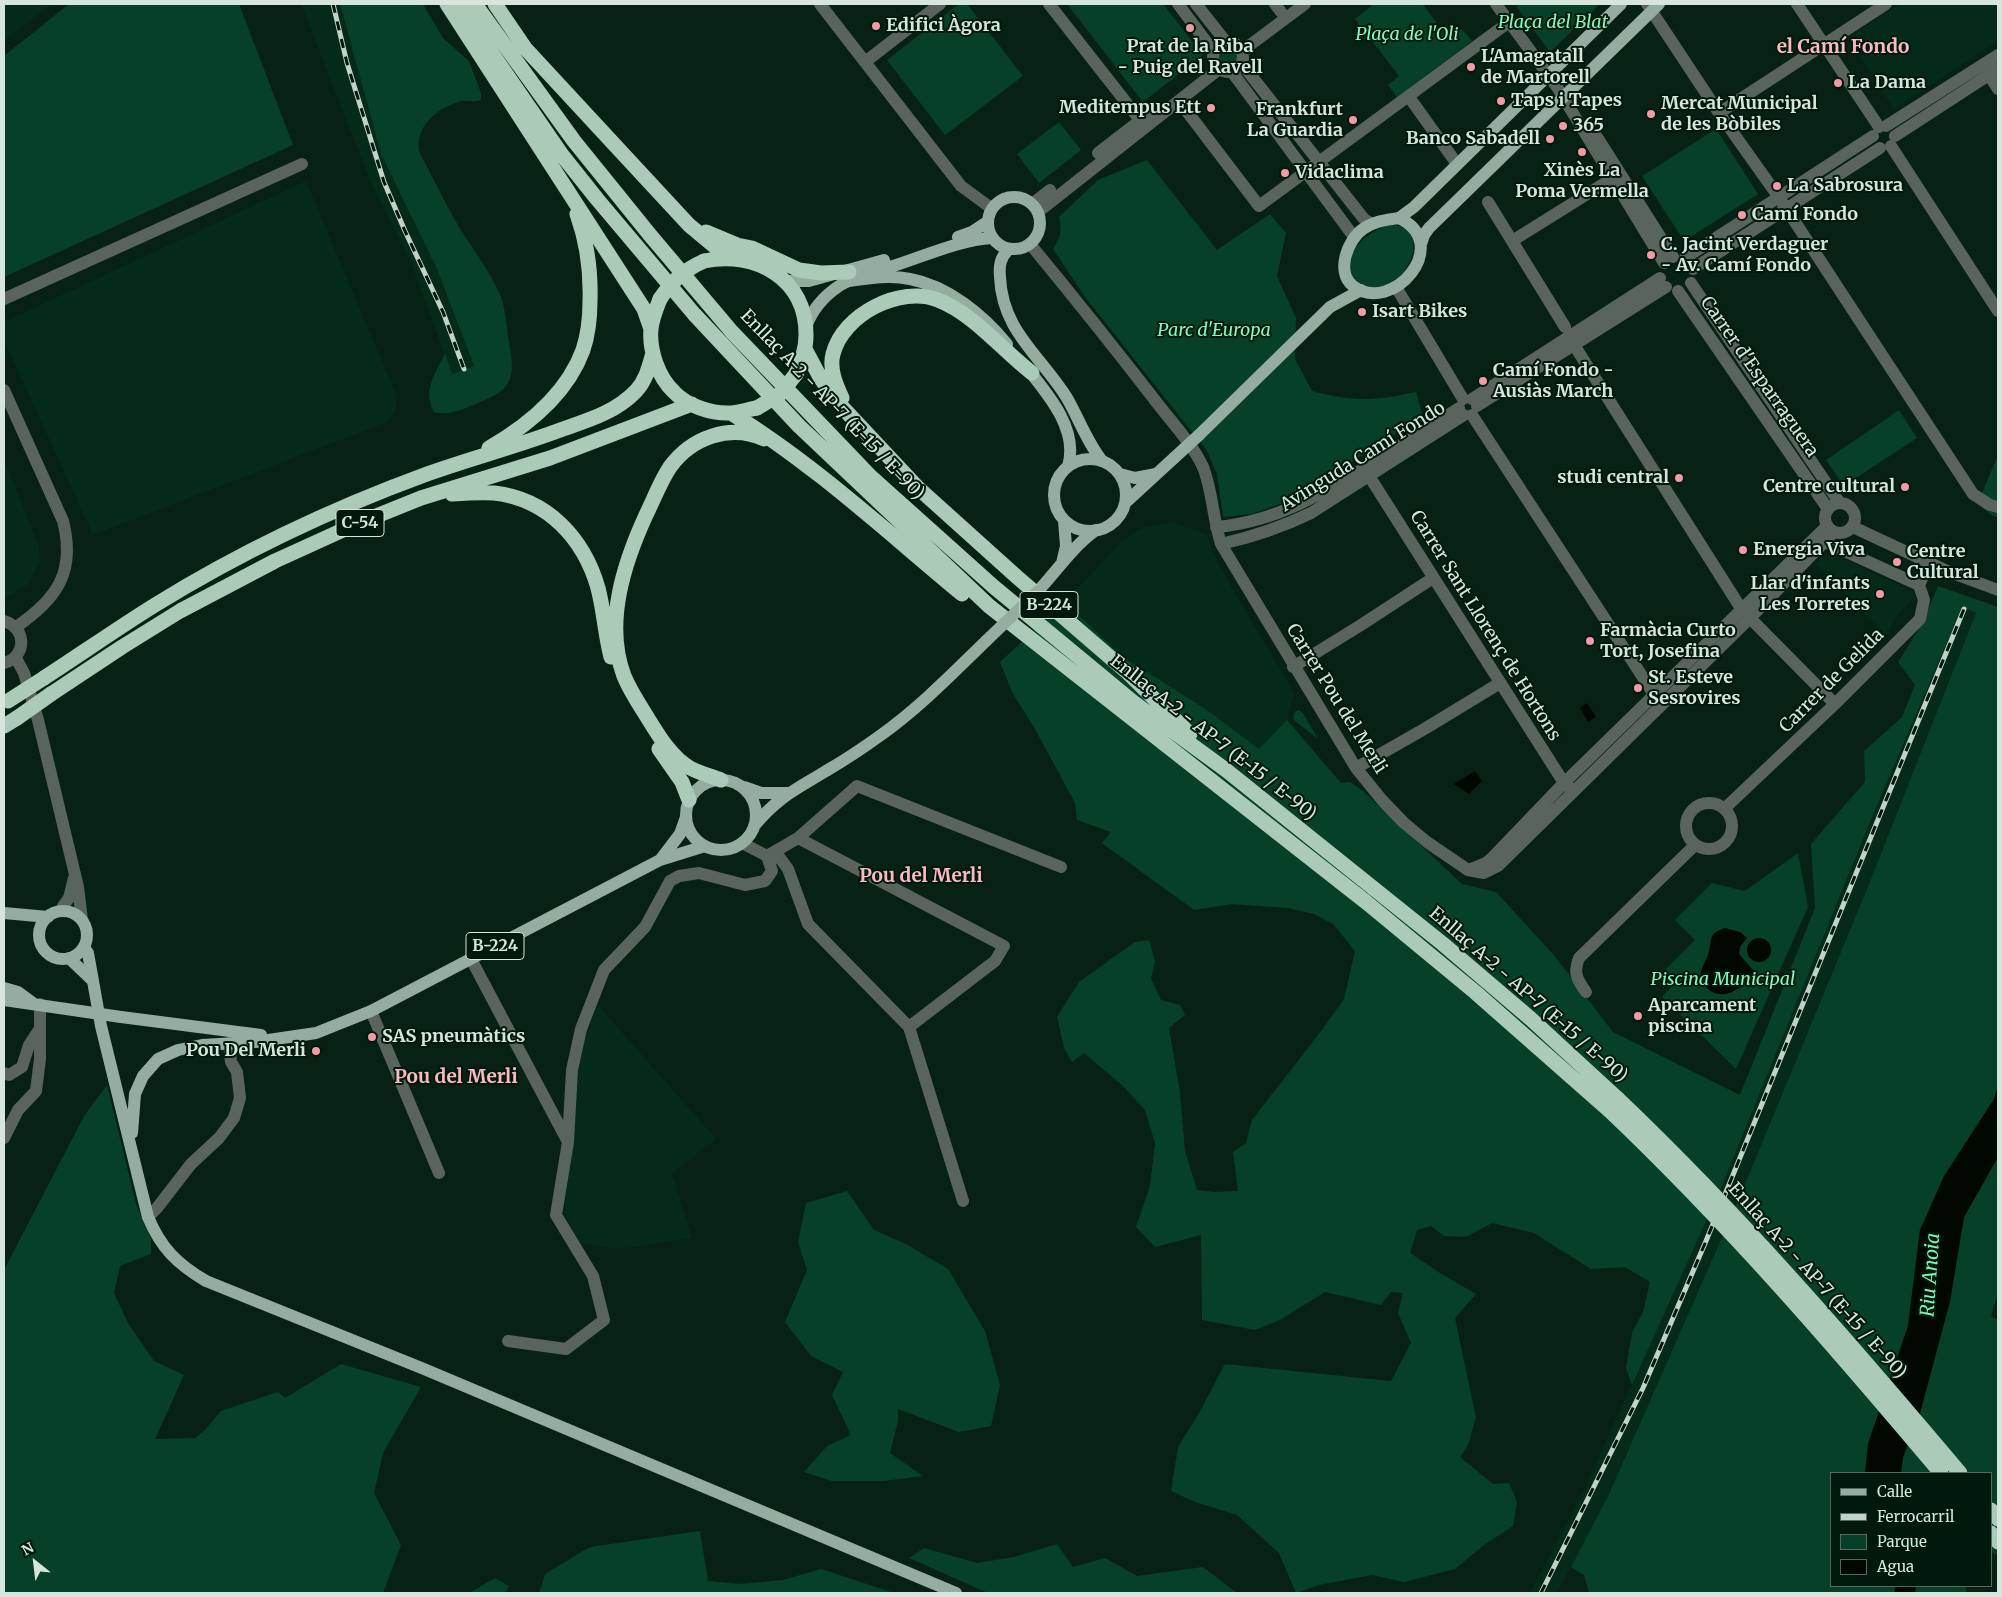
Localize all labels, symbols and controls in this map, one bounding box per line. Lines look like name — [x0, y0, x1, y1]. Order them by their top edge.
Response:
park label: Plaça del Blat — [1498, 12, 1608, 34]
place label: Edifici Àgora — [886, 15, 1001, 37]
marker: Edifici Àgora — [870, 20, 882, 32]
marker: Prat de la Riba - Puig del Ravell — [1184, 22, 1196, 34]
park label: Plaça de l'Oli — [1355, 24, 1459, 46]
place label: Prat de la Riba - Puig del Ravell — [1118, 36, 1262, 78]
district label: el Camí Fondo — [1777, 37, 1909, 59]
place label: L'Amagatall de Martorell — [1481, 46, 1590, 88]
marker: L'Amagatall de Martorell — [1465, 61, 1477, 73]
place label: La Dama — [1848, 72, 1926, 94]
marker: La Dama — [1832, 77, 1844, 89]
place label: Taps i Tapes — [1511, 90, 1622, 112]
place label: Mercat Municipal de les Bòbiles — [1661, 93, 1818, 136]
marker: Taps i Tapes — [1495, 95, 1507, 107]
place label: Meditempus Ett — [1059, 97, 1201, 119]
place label: Frankfurt La Guardia — [1247, 99, 1343, 142]
marker: Meditempus Ett — [1205, 102, 1217, 114]
marker: Mercat Municipal de les Bòbiles — [1645, 108, 1657, 120]
marker: Frankfurt La Guardia — [1347, 114, 1359, 126]
place label: 365 — [1573, 115, 1604, 137]
marker: 365 — [1557, 120, 1569, 132]
place label: Banco Sabadell — [1406, 128, 1540, 150]
marker: Banco Sabadell — [1544, 133, 1556, 145]
marker: Xinès La Poma Vermella — [1576, 146, 1588, 158]
place label: Xinès La Poma Vermella — [1515, 160, 1649, 202]
place label: Vidaclima — [1295, 162, 1384, 184]
marker: Vidaclima — [1279, 167, 1291, 179]
place label: La Sabrosura — [1787, 175, 1903, 197]
marker: La Sabrosura — [1771, 180, 1783, 192]
place label: Camí Fondo — [1752, 204, 1858, 226]
marker: Camí Fondo — [1736, 209, 1748, 221]
place label: C. Jacint Verdaguer - Av. Camí Fondo — [1661, 234, 1828, 276]
marker: C. Jacint Verdaguer - Av. Camí Fondo — [1645, 249, 1657, 261]
street label: Carrer d'Esparraguera — [1695, 293, 1823, 461]
place label: Isart Bikes — [1372, 301, 1467, 323]
street label: Enllaç A-2 - AP-7 (E-15 / E-90) — [735, 305, 929, 505]
marker: Isart Bikes — [1356, 306, 1368, 318]
park label: Parc d'Europa — [1157, 320, 1271, 342]
place label: Camí Fondo - Ausiàs March — [1493, 360, 1614, 402]
marker: Camí Fondo - Ausiàs March — [1477, 375, 1489, 387]
street label: Avinguda Camí Fondo — [1277, 397, 1449, 517]
place label: studi central — [1557, 467, 1669, 489]
marker: studi central — [1673, 472, 1685, 484]
place label: Centre cultural — [1763, 476, 1895, 498]
marker: Centre cultural — [1899, 481, 1911, 493]
street label: Carrer Sant Llorenç de Hortons — [1405, 507, 1565, 745]
road number: C-54 — [336, 509, 384, 536]
place label: Energia Viva — [1753, 539, 1865, 561]
place label: Centre Cultural — [1907, 541, 1979, 584]
marker: Energia Viva — [1737, 544, 1749, 556]
marker: Centre Cultural — [1891, 556, 1903, 568]
place label: Llar d'infants Les Torretes — [1750, 573, 1870, 616]
marker: Llar d'infants Les Torretes — [1874, 588, 1886, 600]
road number: B-224 — [1020, 592, 1078, 618]
street label: Carrer Pou del Merli — [1281, 620, 1391, 778]
place label: Farmàcia Curto Tort, Josefina — [1600, 620, 1736, 662]
street label: Carrer de Gelida — [1775, 624, 1889, 738]
marker: Farmàcia Curto Tort, Josefina — [1584, 635, 1596, 647]
street label: Enllaç A-2 - AP-7 (E-15 / E-90) — [1105, 651, 1321, 825]
place label: St. Esteve Sesrovires — [1648, 667, 1741, 710]
marker: St. Esteve Sesrovires — [1632, 682, 1644, 694]
district label: Pou del Merli — [859, 866, 983, 888]
street label: Enllaç A-2 - AP-7 (E-15 / E-90) — [1424, 903, 1632, 1087]
road number: B-224 — [466, 932, 524, 959]
park label: Piscina Municipal — [1651, 969, 1795, 991]
place label: Aparcament piscina — [1648, 995, 1756, 1038]
marker: Aparcament piscina — [1632, 1010, 1644, 1022]
place label: SAS pneumàtics — [382, 1026, 525, 1048]
marker: SAS pneumàtics — [366, 1031, 378, 1043]
place label: Pou Del Merli — [186, 1040, 306, 1062]
marker: Pou Del Merli — [310, 1045, 322, 1057]
district label: Pou del Merli — [394, 1067, 518, 1089]
street label: Enllaç A-2 - AP-7 (E-15 / E-90) — [1723, 1179, 1911, 1383]
water label: Riu Anoia — [1917, 1232, 1945, 1318]
legend — [1830, 1472, 1992, 1587]
text: Calle — [1877, 1482, 1912, 1501]
text: Ferrocarril — [1877, 1507, 1954, 1526]
text: Parque — [1877, 1532, 1927, 1551]
north arrow — [10, 1537, 60, 1587]
text: N — [19, 1538, 37, 1559]
text: Agua — [1877, 1557, 1914, 1576]

